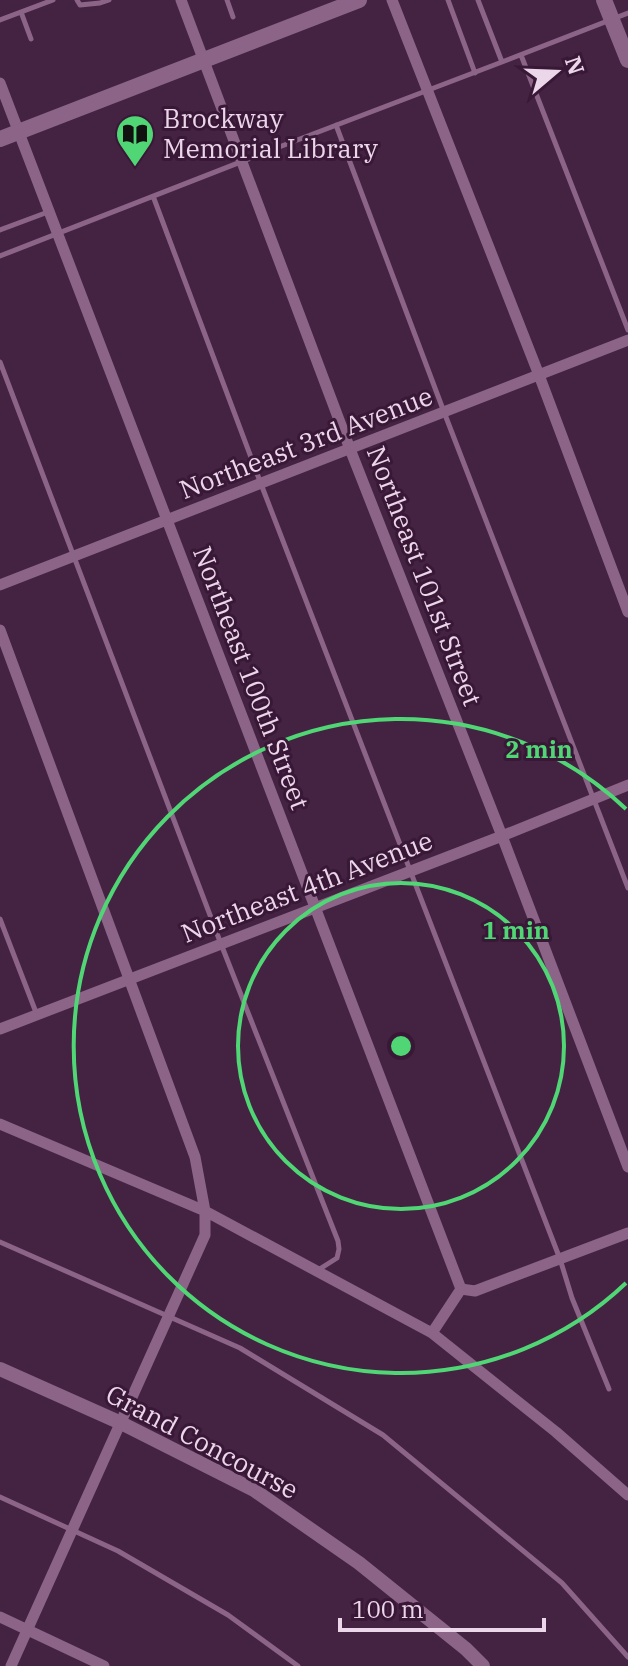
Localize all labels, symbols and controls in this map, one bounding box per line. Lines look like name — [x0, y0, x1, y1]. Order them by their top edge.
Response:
north arrow — [516, 32, 596, 112]
text: N — [559, 52, 592, 78]
place label: Brockway Memorial Library — [163, 101, 378, 165]
library icon: Brockway Memorial Library — [114, 113, 156, 168]
street label: Northeast 3rd Avenue — [174, 378, 437, 506]
street label: Northeast 101st Street — [360, 441, 490, 710]
street label: Northeast 100th Street — [186, 541, 318, 814]
text: 2 min — [505, 733, 573, 765]
street label: Northeast 4th Avenue — [176, 822, 437, 950]
text: 1 min — [482, 914, 550, 946]
centre of rings — [387, 1032, 415, 1060]
street label: Grand Concourse — [101, 1376, 304, 1506]
scale bar — [340, 1582, 544, 1632]
text: 100 m — [352, 1593, 424, 1625]

